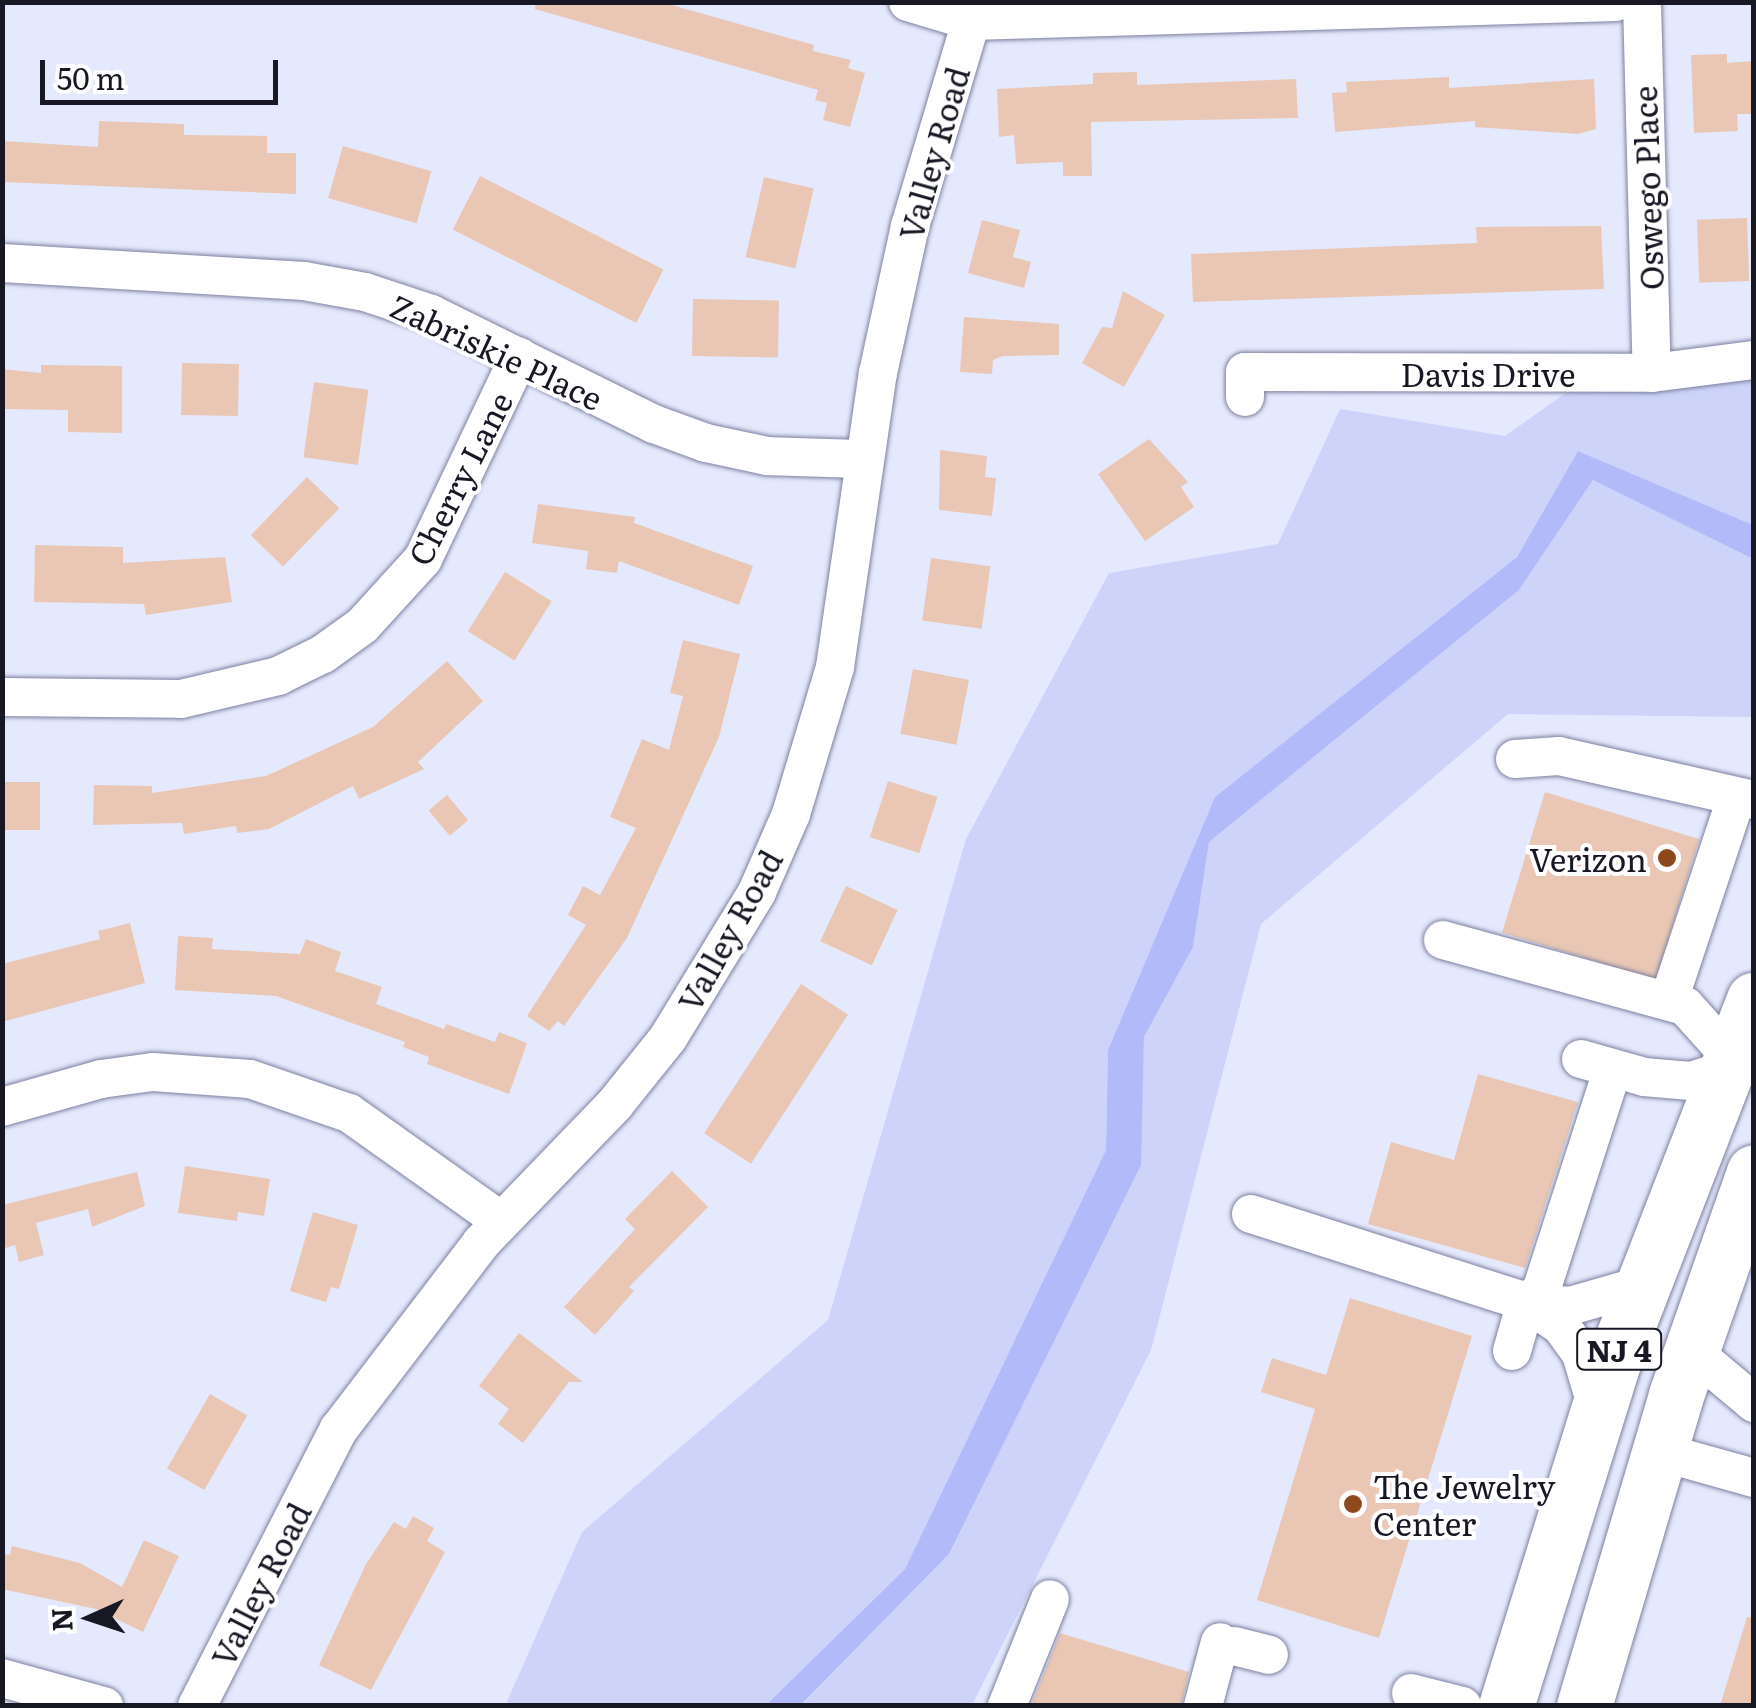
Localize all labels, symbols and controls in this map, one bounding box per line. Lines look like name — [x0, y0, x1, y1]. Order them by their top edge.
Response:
scale bar — [45, 40, 282, 102]
text: 50 m — [57, 55, 125, 99]
street label: Valley Road — [890, 62, 976, 244]
street label: Oswego Place — [1624, 85, 1670, 291]
street label: Zabriskie Place — [385, 285, 609, 417]
street label: Davis Drive — [1401, 354, 1575, 392]
street label: Cherry Lane — [399, 385, 519, 571]
place label: Verizon — [1529, 839, 1647, 877]
street label: Valley Road — [669, 843, 789, 1017]
marker: Verizon — [1656, 847, 1678, 869]
road number: NJ 4 — [1574, 1324, 1664, 1374]
place label: The Jewelry Center — [1373, 1467, 1555, 1542]
marker: The Jewelry Center — [1342, 1493, 1364, 1515]
street label: Valley Road — [202, 1496, 318, 1672]
north arrow — [40, 1568, 140, 1668]
text: N — [38, 1607, 82, 1632]

